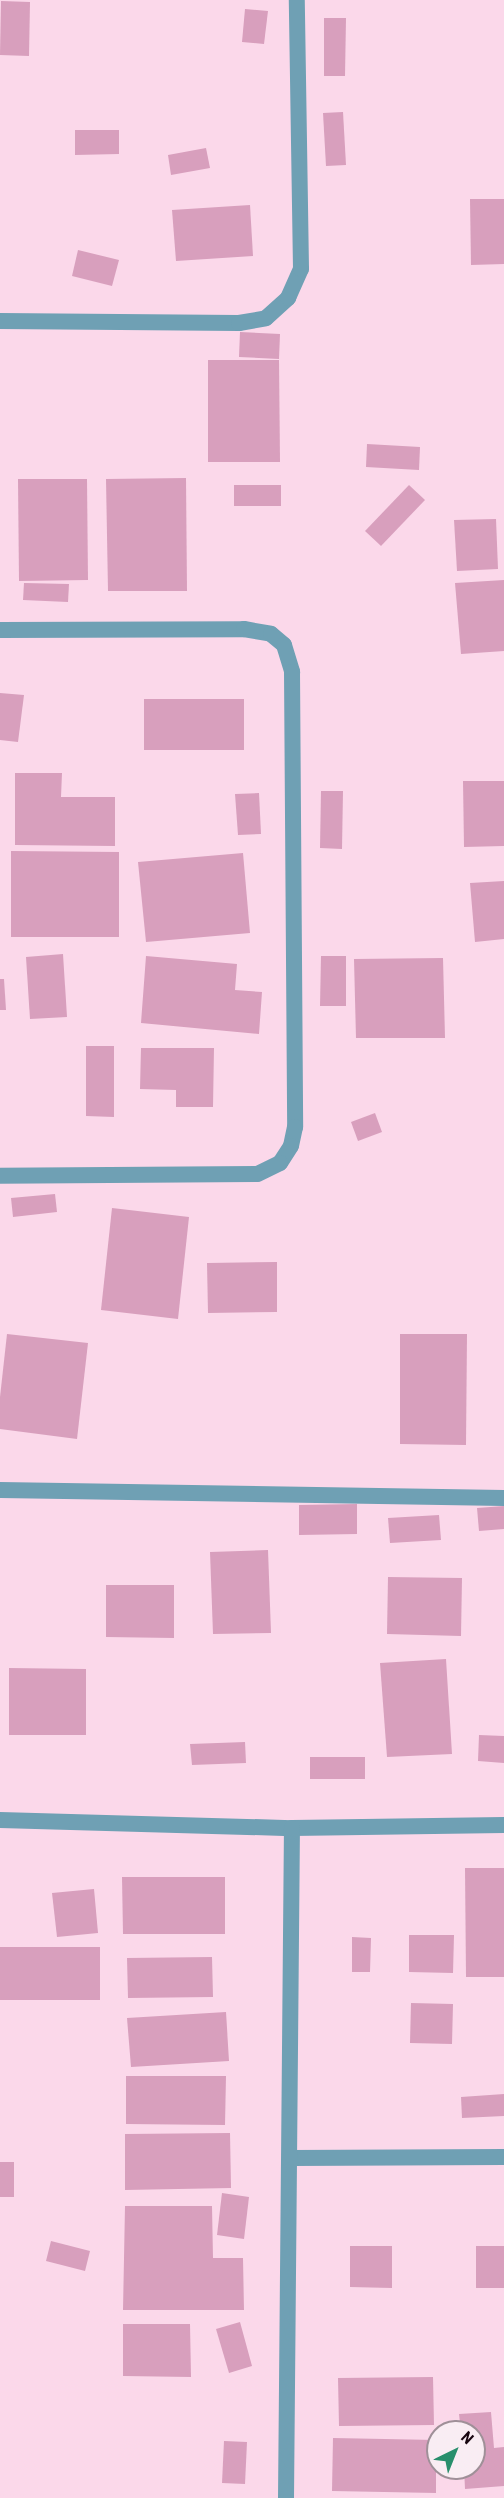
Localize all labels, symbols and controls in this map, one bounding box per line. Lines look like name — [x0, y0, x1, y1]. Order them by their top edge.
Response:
north arrow — [426, 2420, 486, 2480]
text: N — [457, 2428, 477, 2448]

